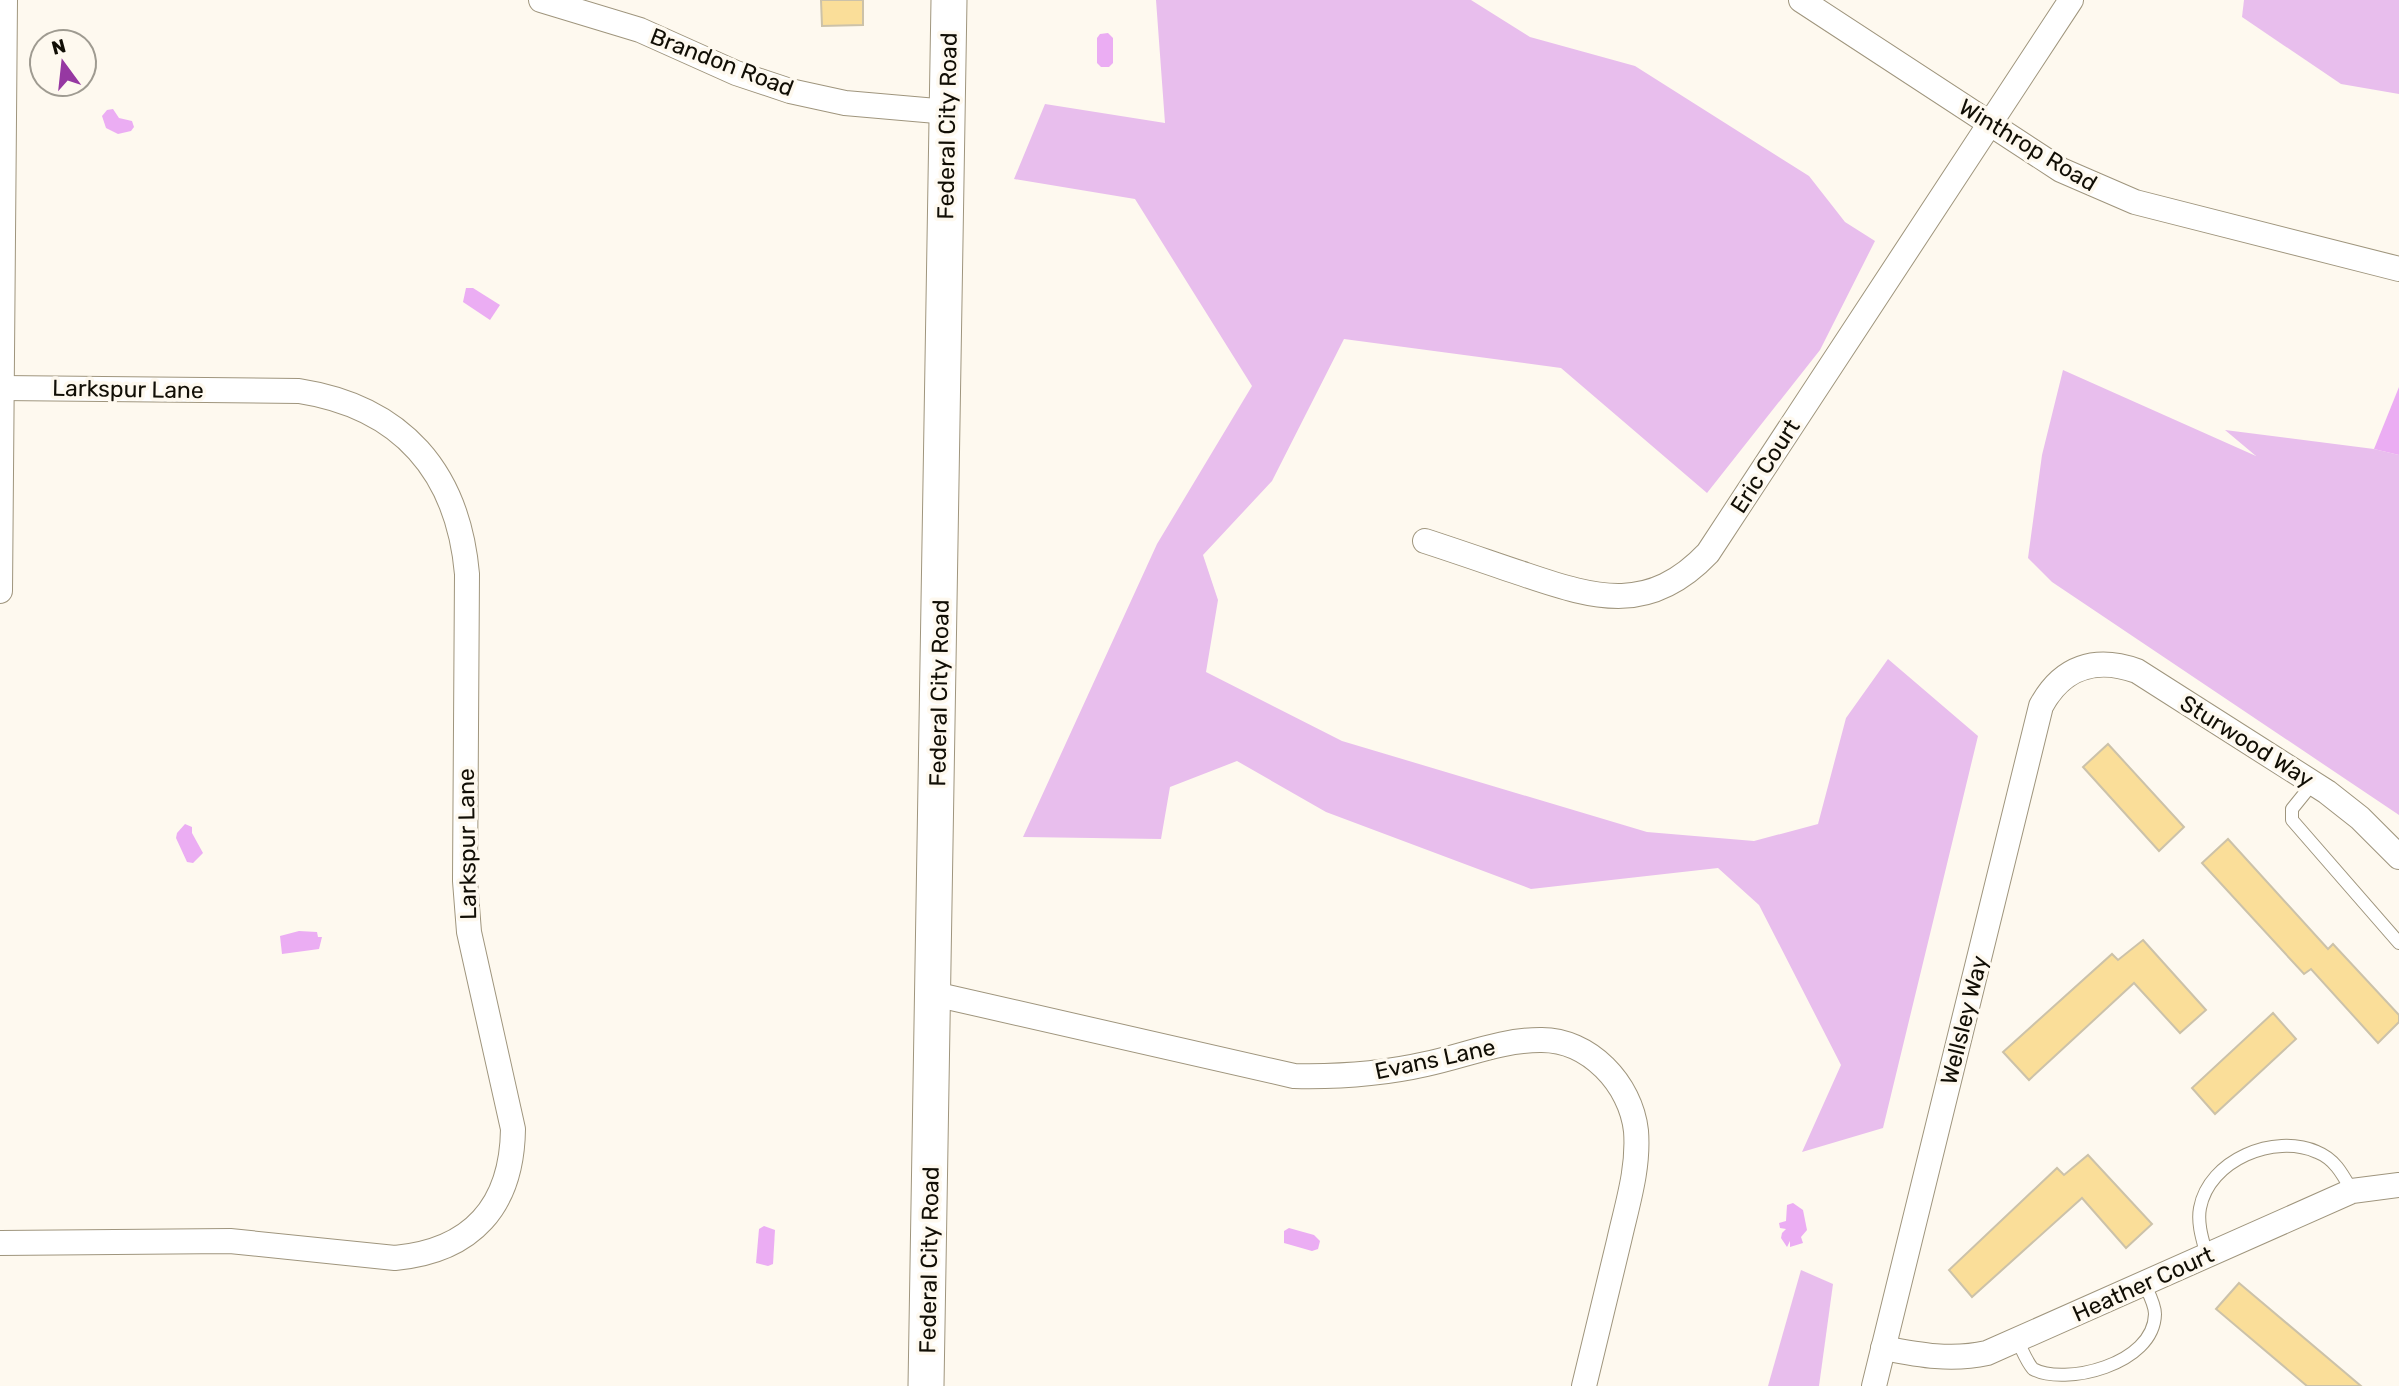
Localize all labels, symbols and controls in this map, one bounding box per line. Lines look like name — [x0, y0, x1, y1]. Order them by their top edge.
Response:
street label: Brandon Road — [646, 22, 798, 102]
north arrow — [28, 28, 98, 98]
street label: Federal City Road — [931, 32, 963, 220]
text: N — [49, 34, 68, 60]
street label: Winthrop Road — [1954, 93, 2102, 197]
street label: Larkspur Lane — [52, 374, 204, 404]
street label: Eric Court — [1724, 414, 1806, 518]
street label: Federal City Road — [923, 599, 955, 787]
street label: Sturwood Way — [2175, 689, 2319, 793]
street label: Larkspur Lane — [452, 768, 482, 920]
street label: Wellsley Way — [1934, 952, 1994, 1088]
street label: Evans Lane — [1372, 1033, 1498, 1085]
street label: Federal City Road — [913, 1166, 945, 1354]
street label: Heather Court — [2068, 1240, 2218, 1328]

